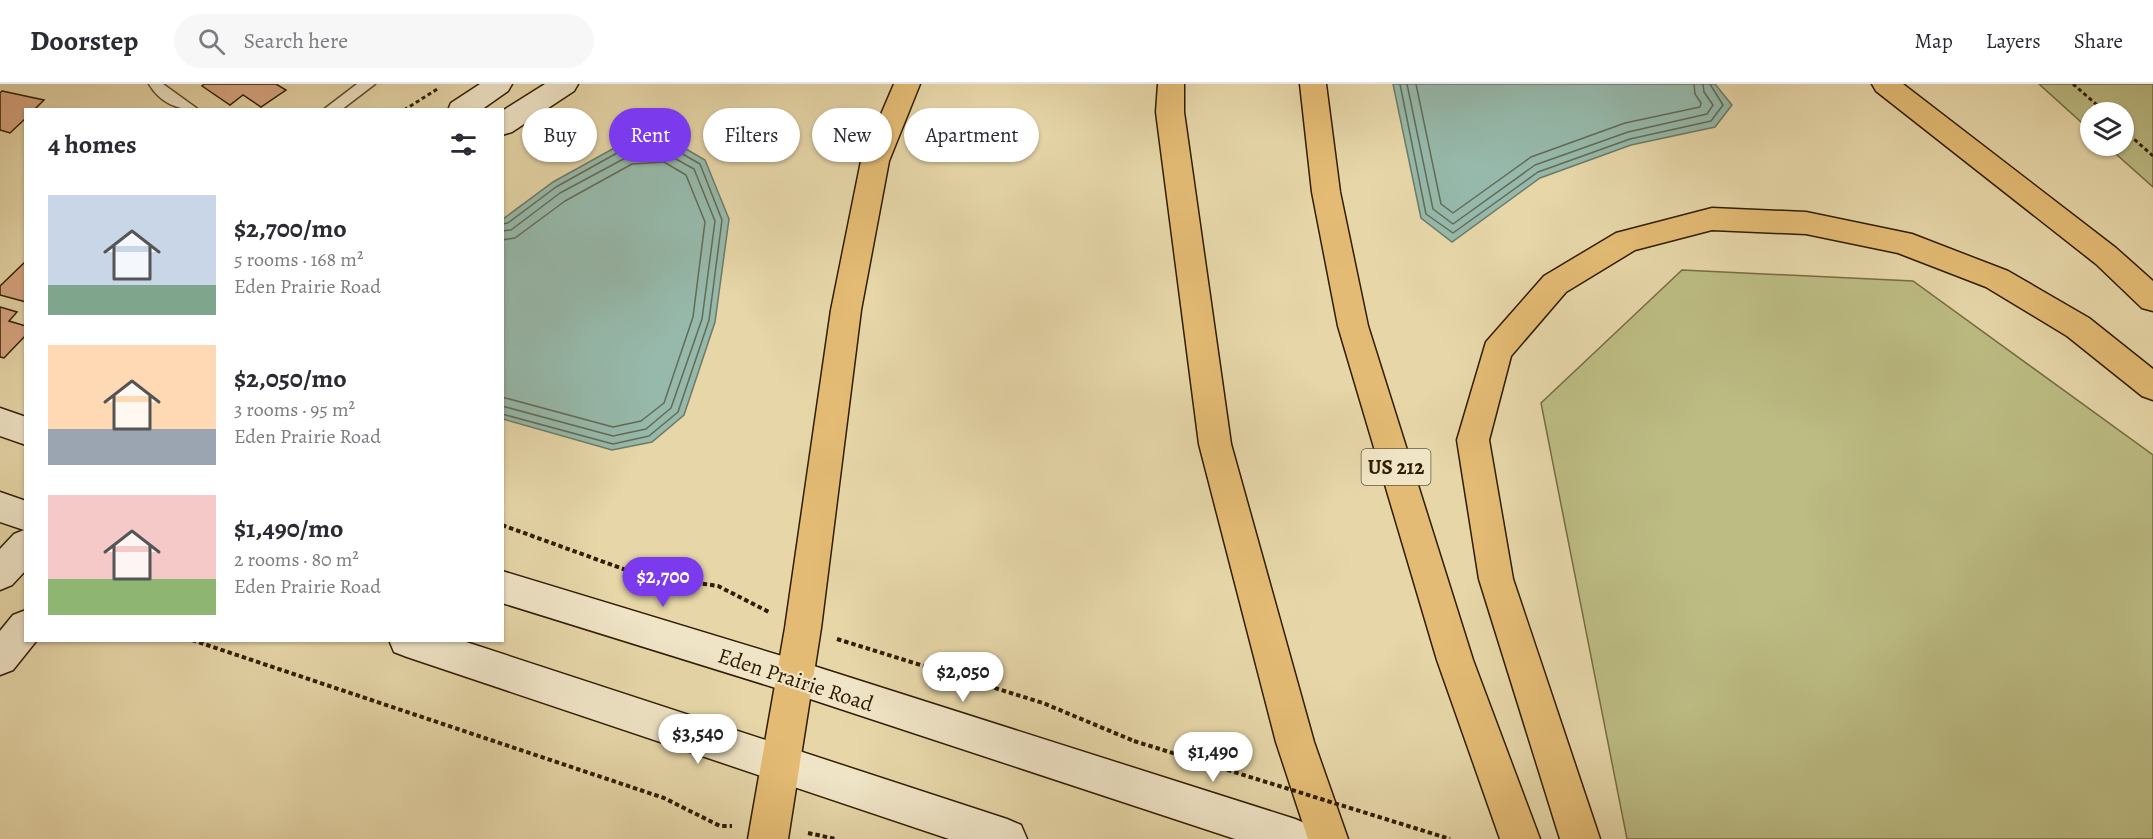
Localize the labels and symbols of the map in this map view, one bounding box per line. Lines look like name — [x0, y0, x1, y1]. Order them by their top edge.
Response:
road number: US 212 — [1362, 449, 1430, 485]
pin: $2,700 — [614, 557, 712, 608]
street label: Eden Prairie Road — [714, 641, 877, 719]
pin: $2,050 — [914, 652, 1012, 703]
pin: $3,540 — [649, 714, 747, 765]
pin: $1,490 — [1164, 732, 1262, 783]

